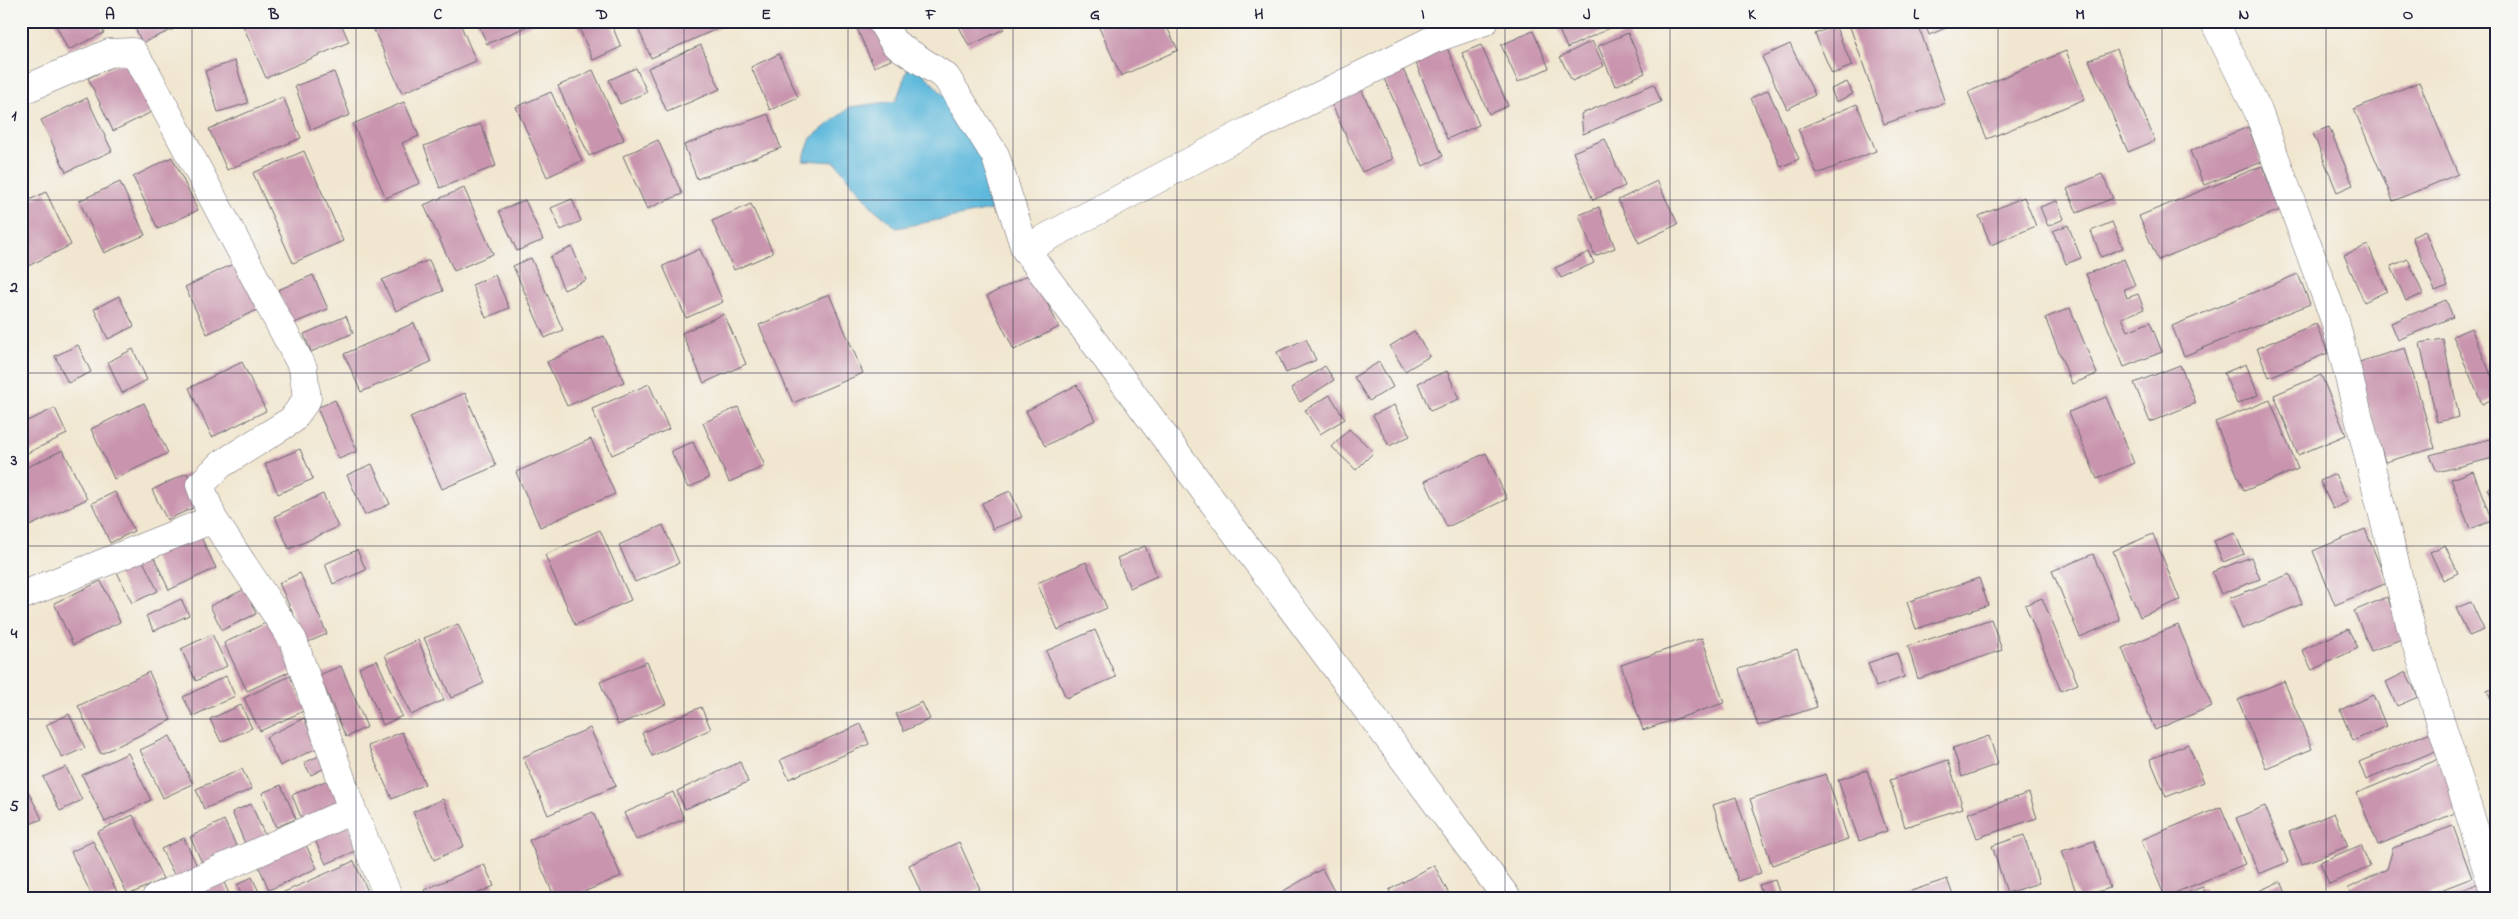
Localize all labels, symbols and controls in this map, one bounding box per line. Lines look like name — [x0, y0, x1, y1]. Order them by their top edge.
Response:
text: A — [105, 3, 115, 27]
text: B — [268, 3, 280, 27]
text: C — [434, 3, 443, 27]
text: D — [595, 3, 608, 27]
text: E — [761, 3, 771, 27]
text: F — [925, 3, 937, 27]
text: G — [1090, 3, 1100, 27]
text: H — [1254, 3, 1264, 27]
text: I — [1421, 3, 1425, 27]
text: J — [1583, 3, 1591, 27]
text: K — [1748, 3, 1757, 27]
text: L — [1913, 3, 1920, 27]
text: M — [2075, 3, 2085, 27]
text: N — [2239, 3, 2250, 27]
text: O — [2403, 3, 2414, 27]
text: 1 — [11, 104, 17, 128]
text: 2 — [9, 276, 18, 300]
text: 3 — [10, 449, 18, 473]
text: 4 — [10, 622, 18, 646]
text: 5 — [9, 795, 19, 819]

